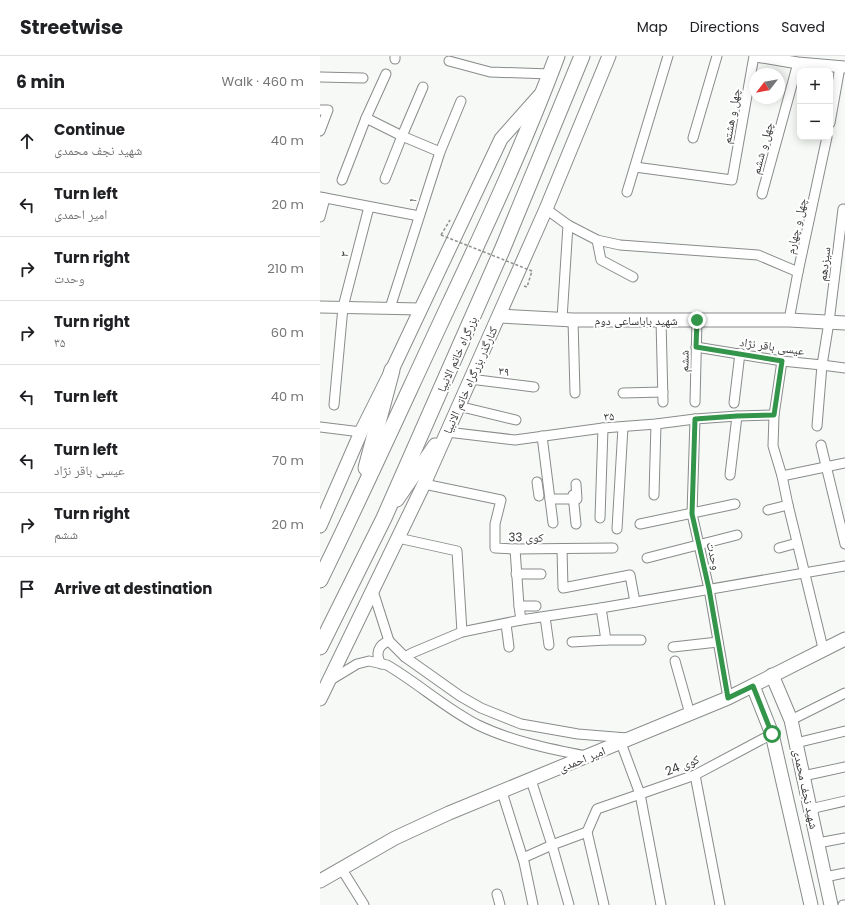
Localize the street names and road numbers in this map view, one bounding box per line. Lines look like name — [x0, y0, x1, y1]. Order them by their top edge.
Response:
street label: چهل و هشتم — [718, 87, 744, 145]
street label: چهل و ششم — [747, 120, 777, 176]
street label: ۱ — [403, 195, 421, 205]
street label: چهل و چهارم — [781, 196, 811, 256]
street label: سیزدهم — [813, 246, 835, 282]
street label: ۳ — [335, 249, 353, 259]
street label: شهید باباساعی دوم — [594, 312, 678, 329]
street label: بزرگراه خاتم الانبیا — [433, 313, 481, 395]
street label: کنارگذر بزرگراه خاتم الانبیا — [439, 324, 501, 436]
street label: عیسی باقر نژاد — [739, 333, 805, 359]
street label: ششم — [675, 350, 693, 372]
street label: ۳۹ — [498, 362, 510, 380]
street label: ۳۵ — [603, 407, 615, 425]
street label: کوی 33 — [508, 528, 544, 546]
street label: وحدت — [703, 540, 725, 572]
street label: امیر احمدی — [556, 742, 608, 776]
street label: شهید نجف محمدی — [789, 747, 823, 831]
street label: کوی 24 — [662, 750, 702, 780]

